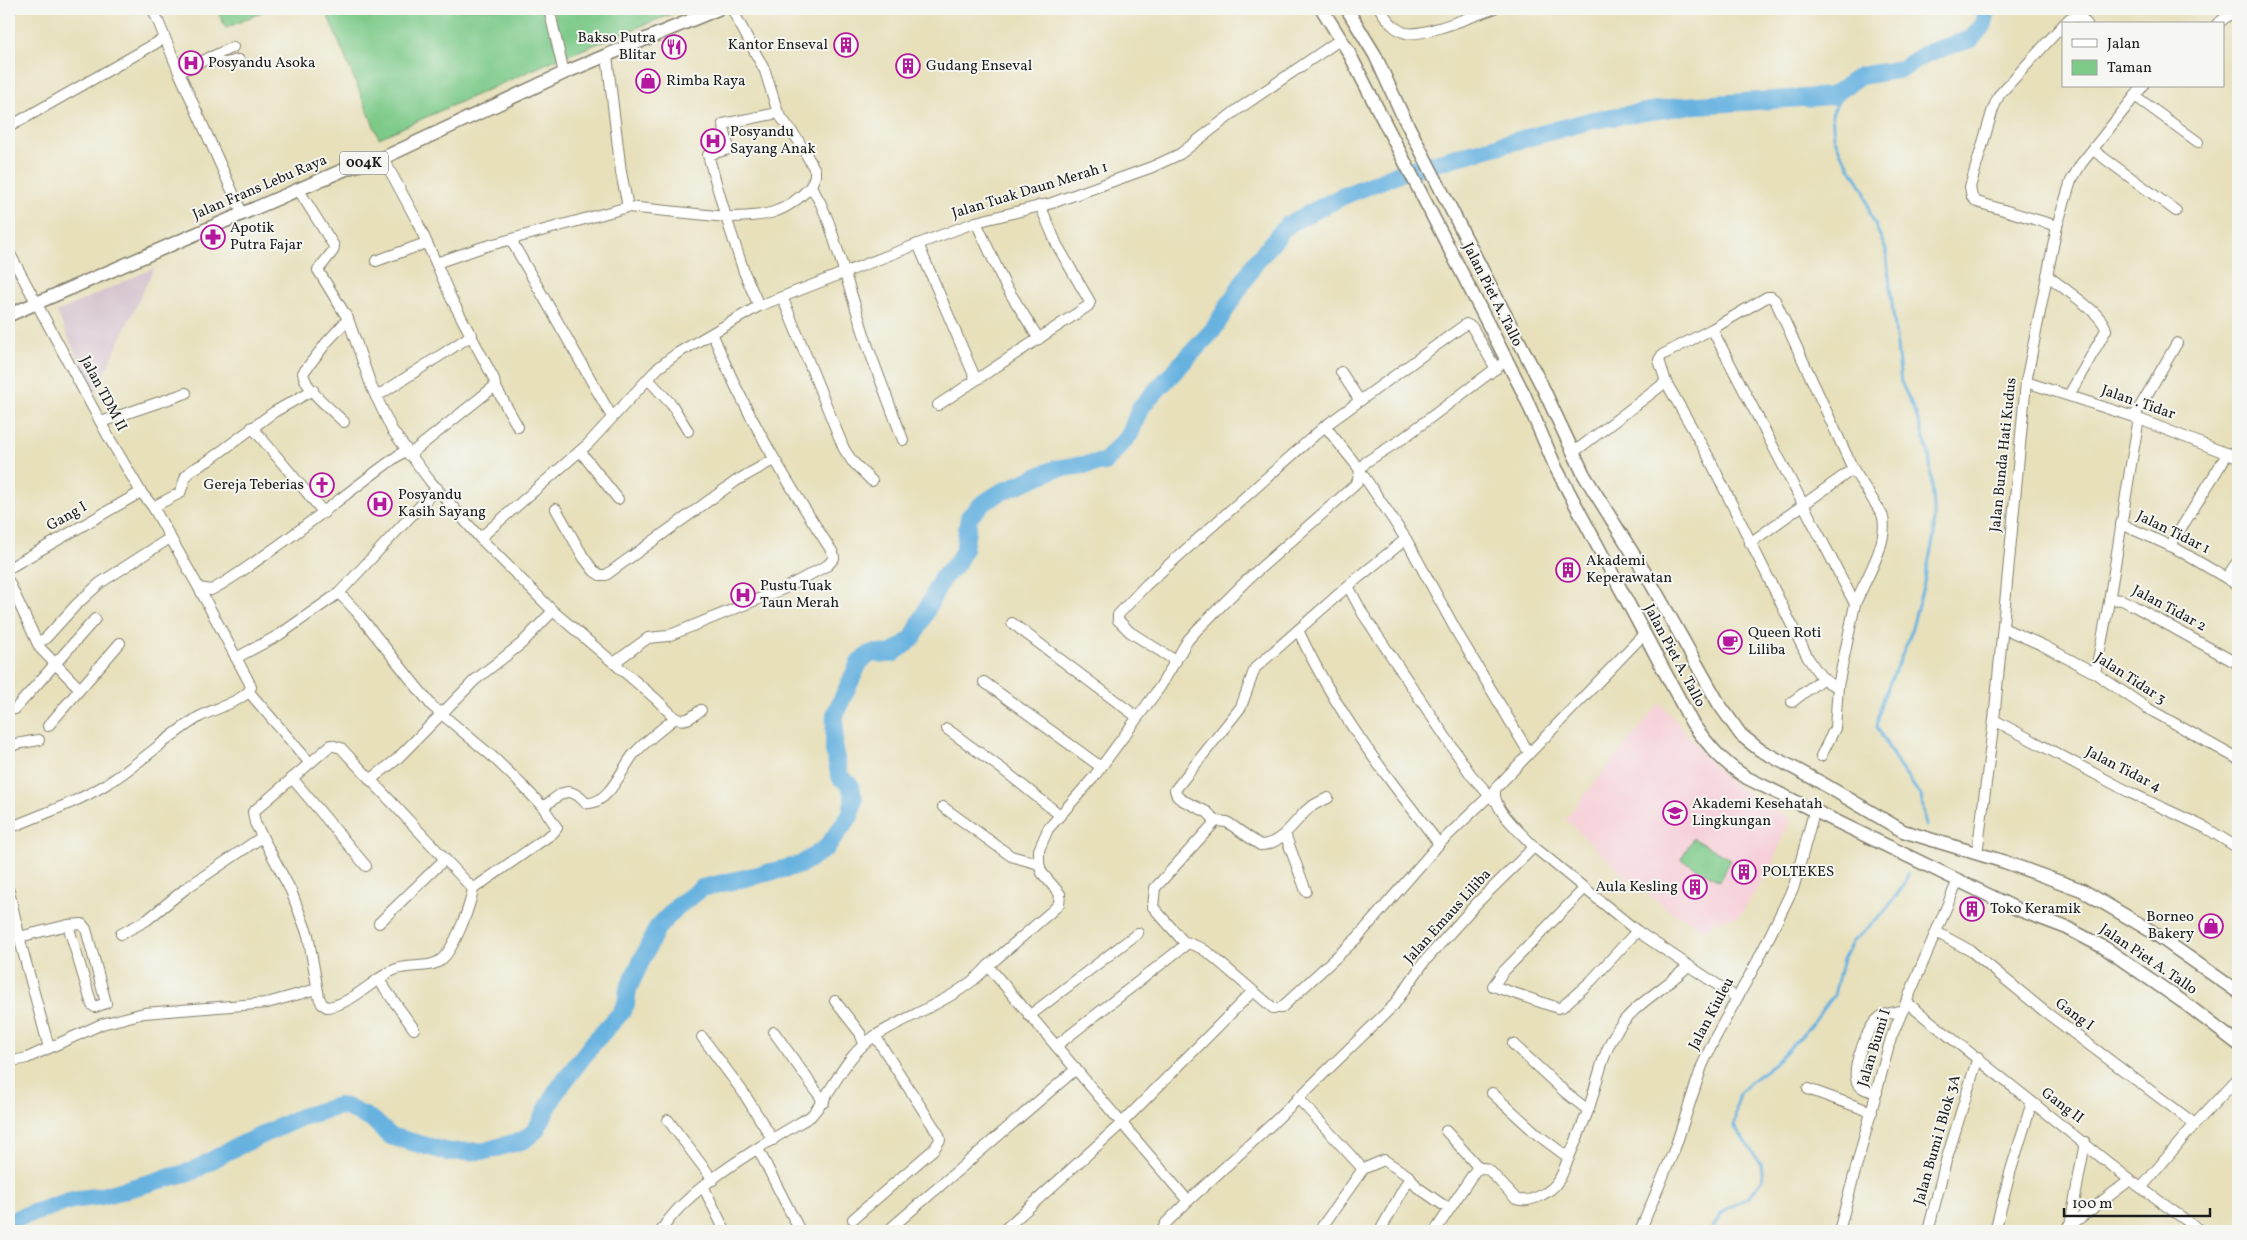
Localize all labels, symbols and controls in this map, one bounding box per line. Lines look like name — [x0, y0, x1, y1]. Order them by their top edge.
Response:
legend — [2062, 22, 2224, 88]
place label: Bakso Putra Blitar — [577, 28, 656, 66]
building icon: Kantor Enseval — [833, 32, 859, 58]
restaurant icon: Bakso Putra Blitar — [661, 34, 687, 60]
text: Jalan — [2107, 34, 2140, 55]
place label: Kantor Enseval — [728, 35, 828, 56]
hospital icon: Posyandu Asoka — [178, 50, 204, 76]
place label: Posyandu Asoka — [208, 53, 315, 74]
building icon: Gudang Enseval — [895, 53, 921, 79]
place label: Gudang Enseval — [926, 56, 1032, 77]
text: Taman — [2107, 58, 2152, 79]
shop icon: Rimba Raya — [635, 68, 661, 94]
place label: Rimba Raya — [666, 71, 746, 92]
place label: Posyandu Sayang Anak — [730, 122, 816, 160]
hospital icon: Posyandu Sayang Anak — [700, 128, 726, 154]
street label: Jalan Frans Lebu Raya — [189, 150, 331, 226]
road number: 004K — [340, 152, 388, 174]
street label: Jalan Tuak Daun Merah 1 — [949, 157, 1111, 225]
place label: Apotik Putra Fajar — [230, 218, 302, 256]
pharmacy icon: Apotik Putra Fajar — [200, 224, 226, 250]
street label: Jalan Piet A. Tallo — [1457, 240, 1527, 351]
street label: Jalan TDM II — [74, 353, 132, 435]
street label: Jalan Bunda Hati Kudus — [1985, 377, 2023, 533]
street label: Jalan . Tidar — [2098, 381, 2178, 425]
church icon: Gereja Teberias — [309, 472, 335, 498]
place label: Gereja Teberias — [203, 475, 304, 496]
place label: Posyandu Kasih Sayang — [398, 485, 486, 523]
hospital icon: Posyandu Kasih Sayang — [367, 491, 393, 517]
street label: Gang I — [43, 497, 91, 537]
street label: Jalan Tidar 1 — [2133, 506, 2213, 560]
place label: Akademi Keperawatan — [1586, 551, 1672, 589]
building icon: Akademi Keperawatan — [1555, 557, 1581, 583]
place label: Pustu Tuak Taun Merah — [760, 576, 839, 614]
street label: Jalan Tidar 2 — [2128, 581, 2210, 637]
hospital icon: Pustu Tuak Taun Merah — [730, 582, 756, 608]
street label: Jalan Piet A. Tallo — [1638, 601, 1710, 711]
place label: Queen Roti Liliba — [1748, 623, 1821, 661]
cafe icon: Queen Roti Liliba — [1717, 629, 1743, 655]
street label: Jalan Tidar 3 — [2090, 648, 2170, 710]
street label: Jalan Tidar 4 — [2081, 742, 2165, 798]
place label: Akademi Kesehatah Lingkungan — [1692, 794, 1823, 832]
school or university icon: Akademi Kesehatah Lingkungan — [1662, 800, 1688, 826]
building icon: POLTEKES — [1731, 859, 1757, 885]
place label: POLTEKES — [1762, 862, 1834, 883]
street label: Jalan Emaus Liliba — [1400, 865, 1496, 969]
building icon: Aula Kesling — [1682, 874, 1708, 900]
place label: Aula Kesling — [1596, 877, 1678, 898]
building icon: Toko Keramik — [1959, 896, 1985, 922]
place label: Toko Keramik — [1990, 899, 2081, 920]
place label: Borneo Bakery — [2146, 907, 2194, 945]
shop icon: Borneo Bakery — [2198, 913, 2224, 939]
street label: Jalan Piet A. Tallo — [2095, 919, 2201, 1001]
street label: Jalan Kiuleu — [1684, 974, 1740, 1054]
street label: Gang I — [2050, 994, 2098, 1036]
street label: Jalan Bumi I — [1853, 1007, 1897, 1089]
street label: Jalan Bumi I Blok 3A — [1909, 1072, 1967, 1207]
street label: Gang II — [2036, 1083, 2088, 1129]
scale bar — [2064, 1185, 2211, 1217]
text: 100 m — [2072, 1194, 2112, 1215]

